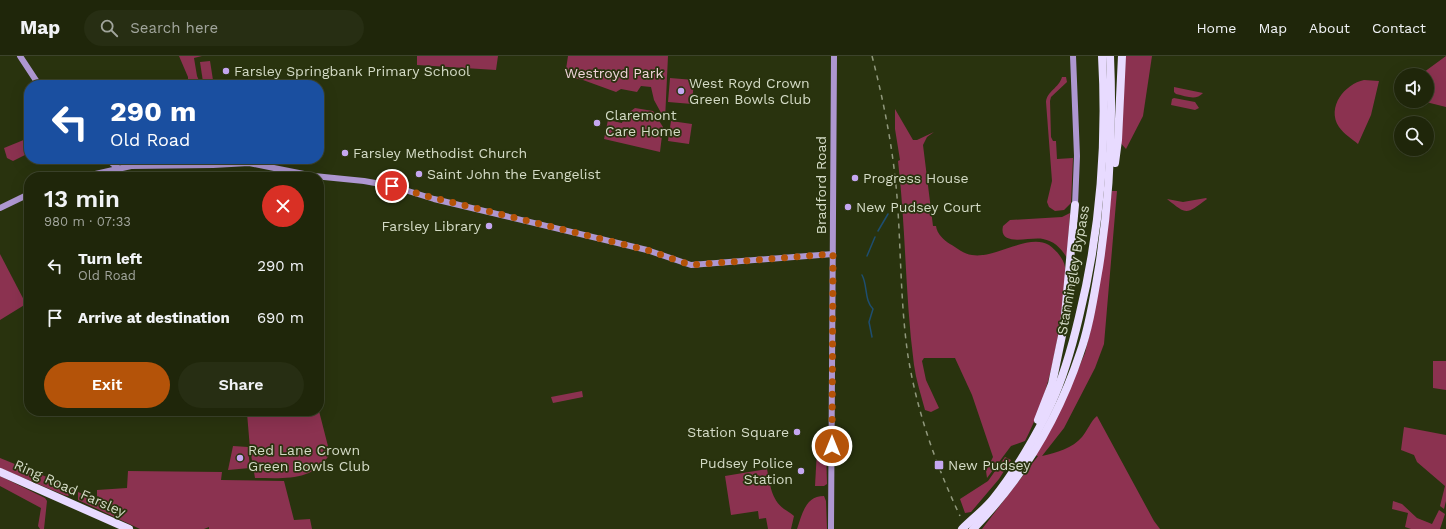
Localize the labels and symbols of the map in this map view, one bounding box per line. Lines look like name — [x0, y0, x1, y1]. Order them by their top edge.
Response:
place label: Farsley Springbank Primary School — [234, 63, 471, 79]
park label: Westroyd Park — [565, 65, 663, 81]
marker: Farsley Springbank Primary School — [221, 66, 231, 76]
place label: West Royd Crown Green Bowls Club — [689, 75, 811, 107]
marker: West Royd Crown Green Bowls Club — [676, 86, 686, 96]
place label: Claremont Care Home — [605, 107, 681, 139]
marker: Claremont Care Home — [592, 118, 602, 128]
street label: Bradford Road — [813, 136, 829, 234]
place label: Farsley Methodist Church — [353, 145, 527, 161]
marker: Farsley Methodist Church — [340, 148, 350, 158]
place label: Saint John the Evangelist — [427, 166, 601, 182]
pin — [375, 169, 409, 203]
marker: Saint John the Evangelist — [414, 169, 424, 179]
place label: Progress House — [863, 170, 969, 186]
marker: Progress House — [850, 173, 860, 183]
place label: New Pudsey Court — [856, 199, 981, 215]
marker: New Pudsey Court — [843, 202, 853, 212]
street label: Stanningley Bypass — [1054, 204, 1092, 336]
place label: Farsley Library — [382, 218, 482, 234]
marker: Farsley Library — [484, 221, 494, 231]
place label: Station Square — [687, 424, 789, 440]
position arrow — [811, 425, 853, 467]
marker: Station Square — [792, 427, 802, 437]
place label: Red Lane Crown Green Bowls Club — [248, 442, 370, 474]
marker: Red Lane Crown Green Bowls Club — [235, 453, 245, 463]
place label: Pudsey Police Station — [700, 455, 793, 487]
street label: Ring Road Farsley — [12, 456, 129, 520]
place label: New Pudsey — [948, 457, 1031, 473]
marker: New Pudsey — [933, 459, 945, 471]
marker: Pudsey Police Station — [796, 466, 806, 476]

